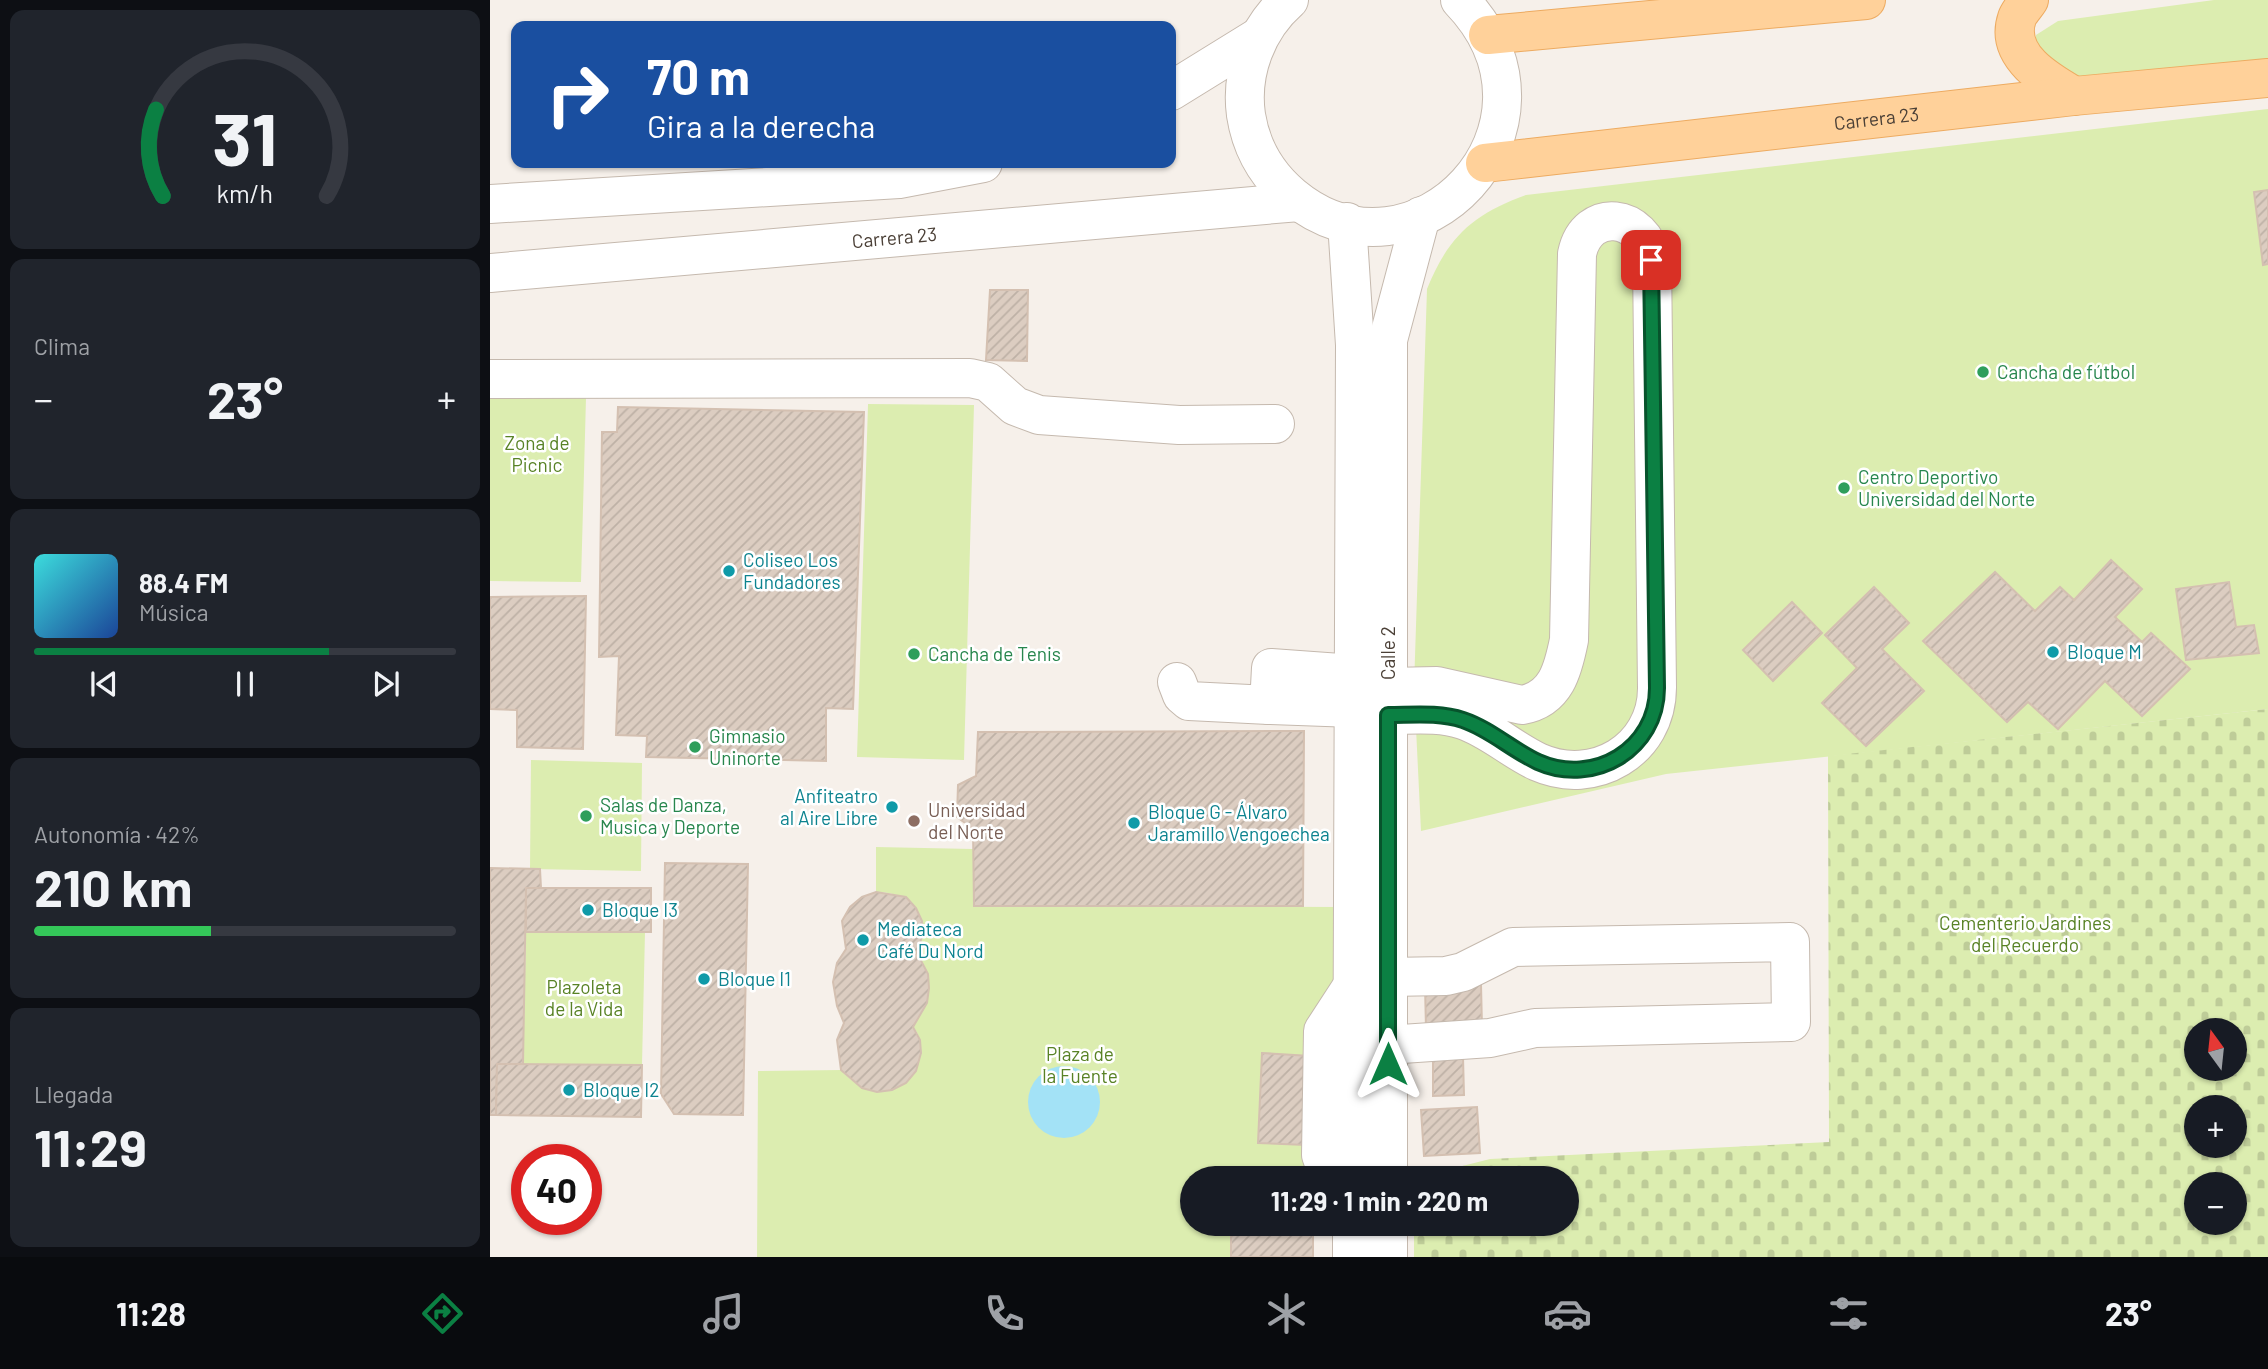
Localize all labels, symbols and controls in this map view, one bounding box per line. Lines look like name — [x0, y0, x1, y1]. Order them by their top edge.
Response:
text: 70 m — [647, 46, 750, 105]
icon: right — [532, 49, 623, 140]
text: 31 — [213, 93, 277, 181]
street label: Carrera 23 — [1833, 102, 1920, 134]
text: Gira a la derecha — [647, 106, 875, 144]
text: km/h — [217, 178, 273, 208]
street label: Carrera 23 — [851, 222, 938, 252]
pin — [1621, 230, 1681, 290]
icon: arrive — [1632, 241, 1670, 279]
text: Clima — [34, 332, 90, 360]
place label: Cancha de fútbol — [1997, 360, 2135, 383]
marker: Cancha de fútbol — [1975, 364, 1991, 380]
text: 23° — [207, 367, 283, 429]
text: − — [34, 375, 53, 421]
text: + — [437, 375, 456, 421]
park label: Zona de Picnic — [504, 431, 570, 476]
place label: Centro Deportivo Universidad del Norte — [1858, 465, 2035, 510]
marker: Centro Deportivo Universidad del Norte — [1836, 480, 1852, 496]
place label: Coliseo Los Fundadores — [743, 548, 841, 593]
marker: Coliseo Los Fundadores — [721, 563, 737, 579]
text: 88.4 FM — [139, 567, 228, 598]
text: Música — [139, 598, 208, 626]
street label: Calle 2 — [1376, 626, 1399, 680]
place label: Bloque M — [2067, 640, 2142, 663]
place label: Cancha de Tenis — [928, 642, 1061, 665]
marker: Bloque M — [2045, 644, 2061, 660]
marker: Cancha de Tenis — [906, 646, 922, 662]
icon: previous — [85, 665, 123, 703]
icon: pause — [226, 665, 264, 703]
icon: next — [367, 665, 405, 703]
place label: Gimnasio Uninorte — [709, 724, 786, 769]
marker: Gimnasio Uninorte — [687, 739, 703, 755]
place label: Anfiteatro al Aire Libre — [780, 784, 878, 829]
place label: Salas de Danza, Musica y Deporte — [600, 793, 740, 838]
place label: Universidad del Norte — [928, 798, 1026, 843]
marker: Anfiteatro al Aire Libre — [884, 799, 900, 815]
place label: Bloque G - Álvaro Jaramillo Vengoechea — [1148, 800, 1330, 845]
marker: Salas de Danza, Musica y Deporte — [578, 808, 594, 824]
marker: Universidad del Norte — [906, 813, 922, 829]
marker: Bloque G - Álvaro Jaramillo Vengoechea — [1126, 815, 1142, 831]
text: Autonomía · 42% — [34, 820, 200, 848]
text: 210 km — [34, 855, 192, 917]
place label: Bloque I3 — [602, 898, 678, 921]
marker: Bloque I3 — [580, 902, 596, 918]
park label: Cementerio Jardines del Recuerdo — [1939, 911, 2111, 956]
place label: Mediateca Café Du Nord — [877, 917, 984, 962]
marker: Mediateca Café Du Nord — [855, 932, 871, 948]
place label: Bloque I1 — [718, 967, 791, 990]
marker: Bloque I1 — [696, 971, 712, 987]
park label: Plazoleta de la Vida — [545, 975, 623, 1020]
north arrow — [2184, 1018, 2247, 1082]
map controls — [2184, 1018, 2247, 1235]
position arrow — [1351, 1027, 1425, 1101]
park label: Plaza de la Fuente — [1042, 1042, 1118, 1087]
place label: Bloque I2 — [583, 1078, 659, 1101]
text: Llegada — [34, 1080, 113, 1108]
marker: Bloque I2 — [561, 1082, 577, 1098]
button: + — [2184, 1095, 2247, 1158]
text: 11:29 — [34, 1115, 147, 1177]
speed limit sign: 40 — [511, 1144, 602, 1235]
button: − — [2184, 1172, 2247, 1235]
text: 11:29 · 1 min · 220 m — [1271, 1185, 1488, 1216]
icon: directions — [418, 1289, 467, 1338]
icon: music — [699, 1289, 748, 1338]
icon: phone — [980, 1289, 1029, 1338]
icon: climate — [1262, 1289, 1311, 1338]
icon: car — [1543, 1289, 1592, 1338]
icon: filters — [1824, 1289, 1873, 1338]
text: 11:28 — [116, 1294, 186, 1332]
text: 23° — [2105, 1294, 2152, 1332]

